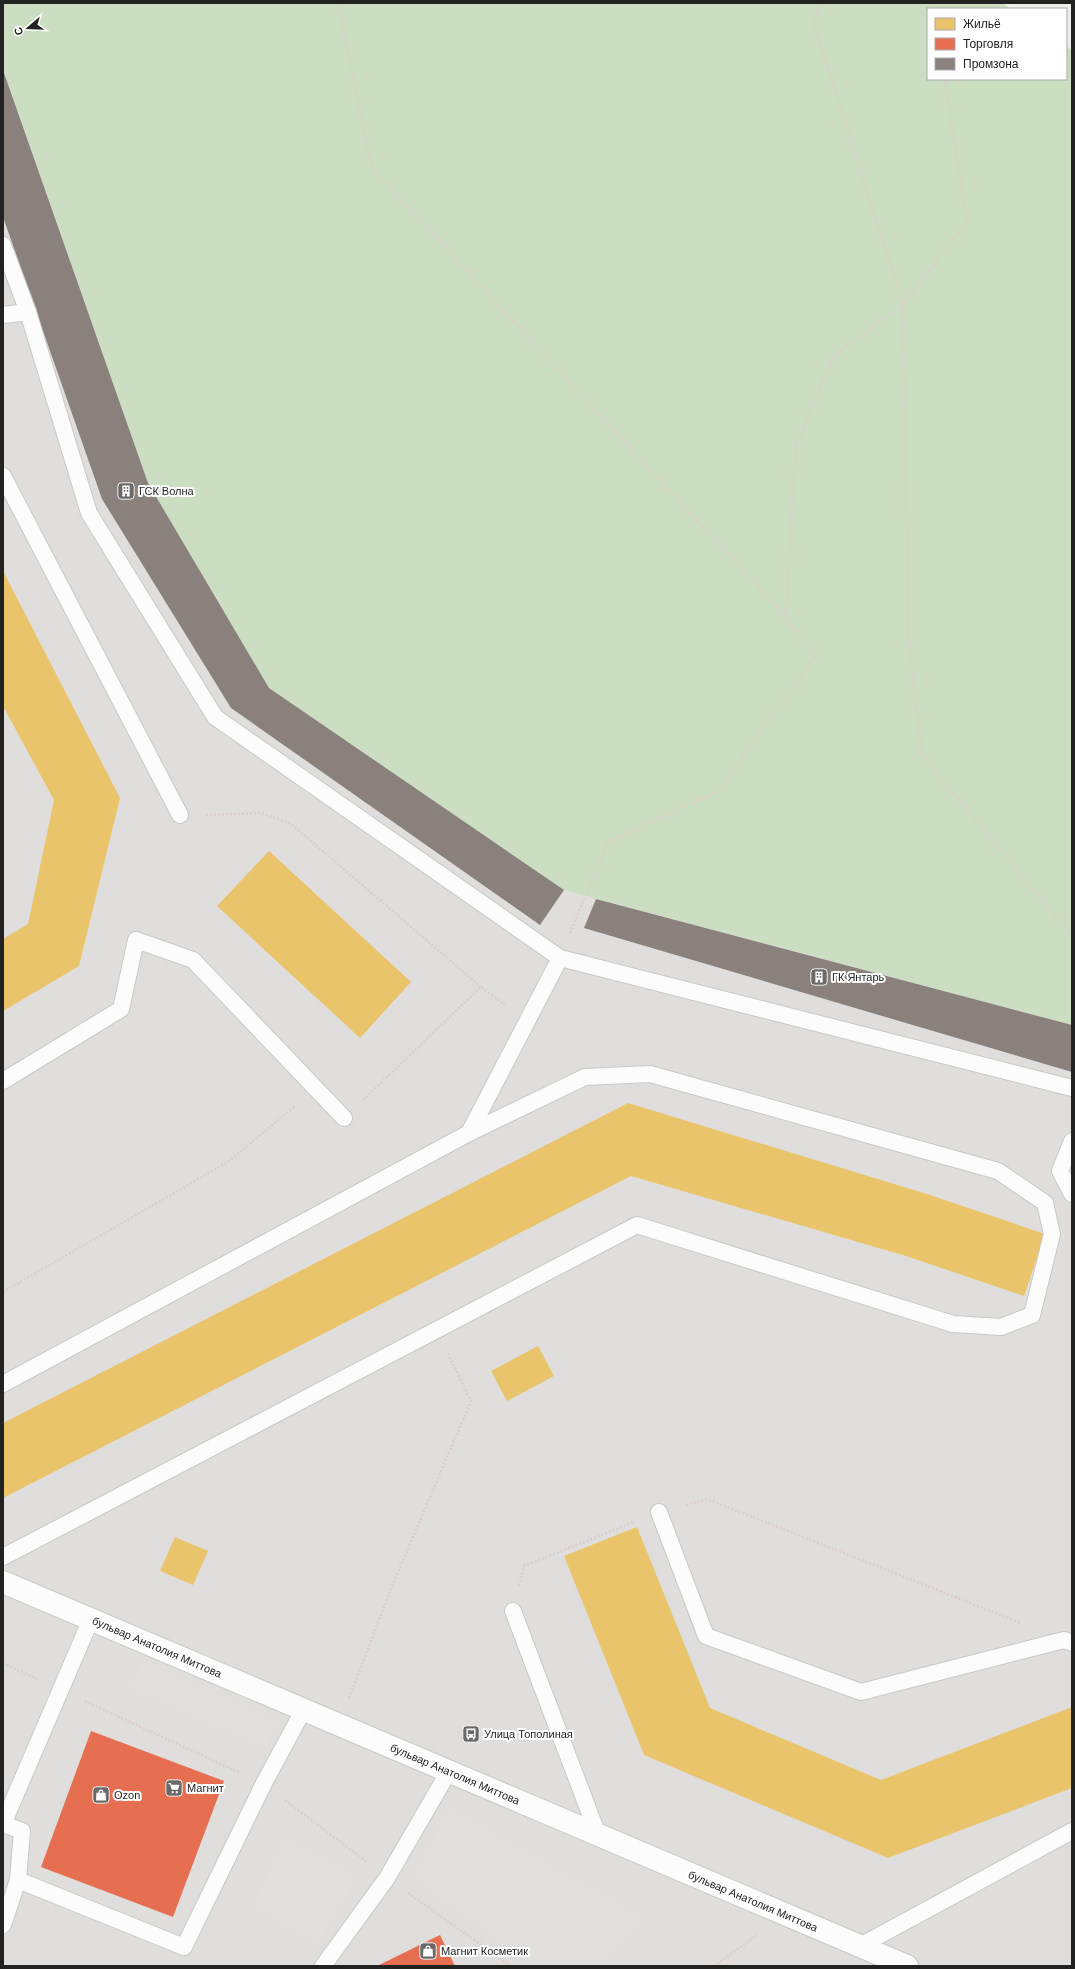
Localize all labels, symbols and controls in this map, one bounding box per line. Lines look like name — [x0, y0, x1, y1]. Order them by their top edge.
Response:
north arrow — [8, 8, 48, 48]
legend — [927, 8, 1067, 80]
text: Жильё — [963, 17, 1001, 31]
text: С — [12, 25, 26, 37]
text: Торговля — [963, 37, 1013, 51]
text: Промзона — [963, 57, 1019, 71]
building icon: ГСК Волна — [116, 481, 136, 501]
place label: ГСК Волна — [139, 485, 195, 497]
building icon: ГК Янтарь — [809, 967, 829, 987]
place label: ГК Янтарь — [832, 971, 885, 983]
street label: бульвар Анатолия Миттова — [91, 1614, 224, 1680]
bus stop icon: Улица Тополиная — [461, 1724, 481, 1744]
place label: Улица Тополиная — [484, 1728, 573, 1740]
street label: бульвар Анатолия Миттова — [389, 1741, 522, 1807]
supermarket icon: Магнит — [164, 1778, 184, 1798]
place label: Магнит — [187, 1782, 224, 1794]
shop icon: Ozon — [91, 1785, 111, 1805]
place label: Ozon — [114, 1789, 140, 1801]
street label: бульвар Анатолия Миттова — [687, 1868, 820, 1934]
shop icon: Магнит Косметик — [418, 1941, 438, 1961]
place label: Магнит Косметик — [441, 1945, 528, 1957]

